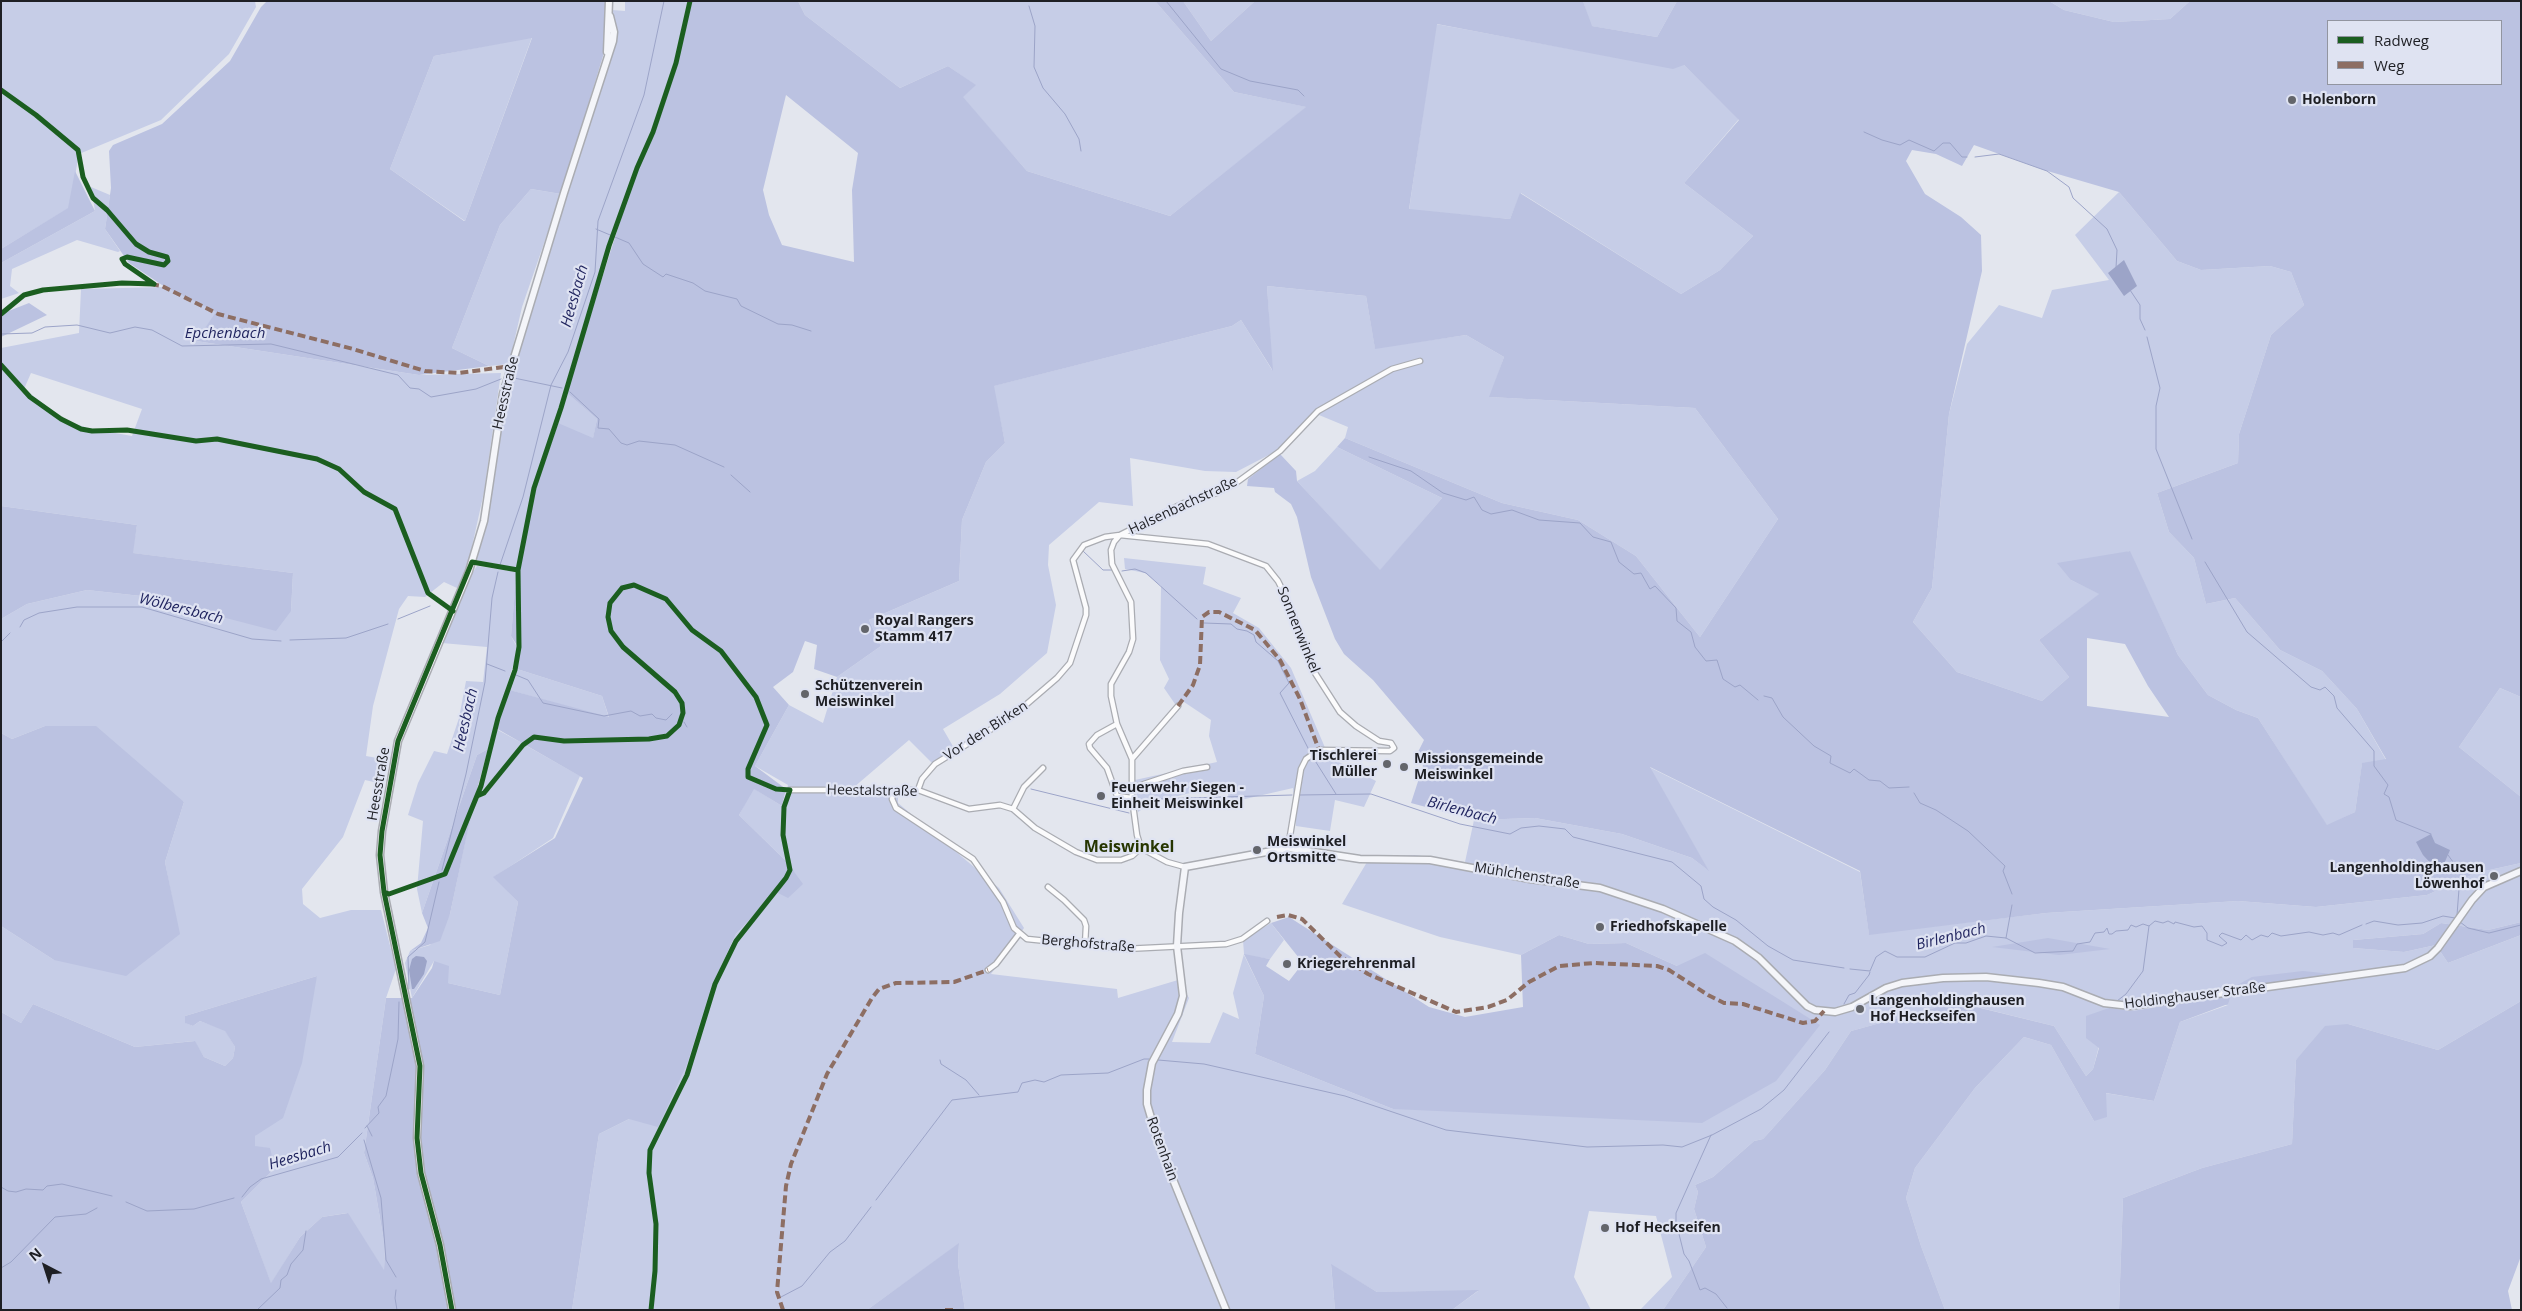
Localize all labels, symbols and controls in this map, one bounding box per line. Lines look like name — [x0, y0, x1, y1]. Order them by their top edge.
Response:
legend — [2327, 20, 2502, 85]
text: Radweg — [2374, 30, 2429, 50]
text: Weg — [2374, 55, 2404, 75]
place label: Holenborn — [2302, 92, 2376, 108]
marker: Holenborn — [2286, 94, 2298, 106]
water label: Heesbach — [558, 263, 592, 329]
water label: Epchenbach — [185, 325, 265, 343]
street label: Heesstraße — [489, 355, 523, 431]
street label: Halsenbachstraße — [1126, 473, 1240, 539]
street label: Sonnenwinkel — [1273, 584, 1323, 676]
water label: Wölbersbach — [137, 590, 225, 628]
place label: Royal Rangers Stamm 417 — [875, 613, 974, 646]
marker: Royal Rangers Stamm 417 — [859, 623, 871, 635]
place label: Schützenverein Meiswinkel — [815, 678, 923, 710]
water label: Heesbach — [450, 687, 482, 753]
marker: Schützenverein Meiswinkel — [799, 688, 811, 700]
street label: Vor den Birken — [941, 698, 1031, 764]
street label: Heesstraße — [364, 746, 394, 822]
place label: Tischlerei Müller — [1310, 748, 1377, 780]
place label: Missionsgemeinde Meiswinkel — [1414, 751, 1543, 784]
marker: Tischlerei Müller — [1381, 758, 1393, 770]
marker: Missionsgemeinde Meiswinkel — [1398, 761, 1410, 773]
place label: Feuerwehr Siegen - Einheit Meiswinkel — [1111, 780, 1244, 812]
street label: Heestalstraße — [826, 782, 918, 800]
marker: Feuerwehr Siegen - Einheit Meiswinkel — [1095, 790, 1107, 802]
water label: Birlenbach — [1425, 793, 1499, 829]
place label: Meiswinkel Ortsmitte — [1267, 834, 1346, 866]
district label: Meiswinkel — [1084, 837, 1174, 857]
marker: Meiswinkel Ortsmitte — [1251, 844, 1263, 856]
street label: Mühlchenstraße — [1473, 859, 1581, 893]
place label: Langenholdinghausen Löwenhof — [2329, 860, 2484, 892]
marker: Langenholdinghausen Löwenhof — [2488, 870, 2500, 882]
place label: Friedhofskapelle — [1610, 919, 1727, 935]
water label: Birlenbach — [1914, 920, 1988, 954]
marker: Friedhofskapelle — [1594, 921, 1606, 933]
street label: Berghofstraße — [1041, 932, 1135, 956]
place label: Kriegerehrenmal — [1297, 956, 1416, 972]
marker: Kriegerehrenmal — [1281, 958, 1293, 970]
street label: Holdinghauser Straße — [2123, 979, 2267, 1013]
place label: Langenholdinghausen Hof Heckseifen — [1870, 993, 2025, 1026]
marker: Langenholdinghausen Hof Heckseifen — [1854, 1003, 1866, 1015]
street label: Rotenhain — [1143, 1115, 1181, 1183]
water label: Heesbach — [267, 1138, 333, 1174]
place label: Hof Heckseifen — [1615, 1220, 1721, 1236]
marker: Hof Heckseifen — [1599, 1222, 1611, 1234]
north arrow — [20, 1241, 70, 1291]
text: N — [25, 1243, 46, 1265]

